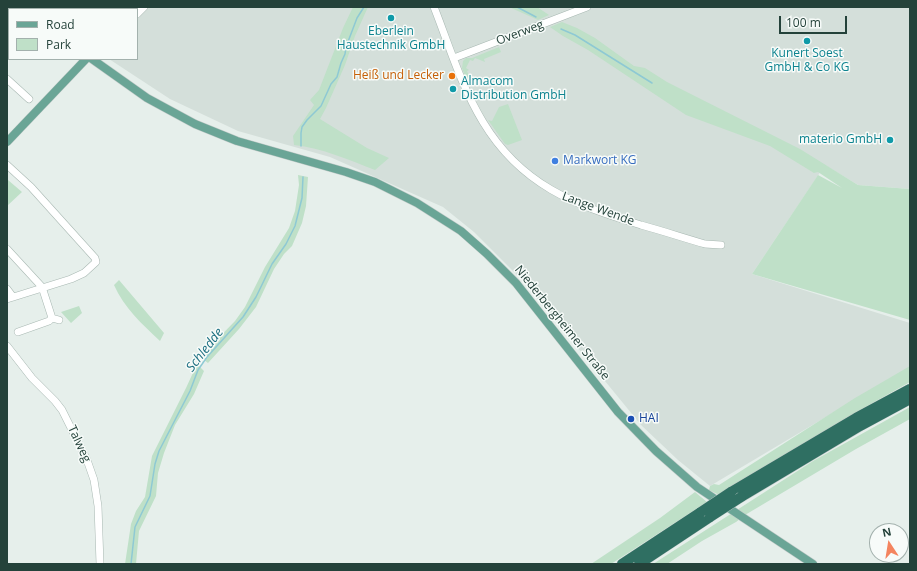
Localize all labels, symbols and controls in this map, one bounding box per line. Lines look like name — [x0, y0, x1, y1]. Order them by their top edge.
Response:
legend — [8, 8, 138, 60]
scale bar — [781, 8, 849, 34]
marker: Eberlein Haustechnik GmbH — [386, 13, 396, 23]
text: 100 m — [786, 14, 821, 31]
text: Road — [46, 16, 75, 33]
street label: Overweg — [494, 17, 546, 49]
place label: Eberlein Haustechnik GmbH — [337, 25, 445, 53]
text: Park — [46, 36, 71, 53]
marker: Kunert Soest GmbH & Co KG — [802, 36, 812, 46]
place label: Kunert Soest GmbH & Co KG — [765, 47, 849, 75]
place label: Heiß und Lecker — [353, 69, 444, 83]
marker: Heiß und Lecker — [447, 71, 457, 81]
place label: Almacom Distribution GmbH — [461, 75, 566, 103]
marker: Almacom Distribution GmbH — [448, 84, 458, 94]
place label: materio GmbH — [799, 133, 882, 147]
marker: materio GmbH — [885, 135, 895, 145]
place label: Markwort KG — [563, 154, 637, 168]
marker: Markwort KG — [550, 156, 560, 166]
street label: Lange Wende — [560, 189, 636, 229]
street label: Niederbergheimer Straße — [511, 263, 613, 383]
water label: Schledde — [183, 325, 227, 375]
place label: HAI — [639, 412, 659, 426]
marker: HAI — [626, 414, 636, 424]
street label: Talweg — [64, 423, 94, 465]
north arrow — [869, 523, 909, 563]
text: N — [881, 523, 893, 540]

